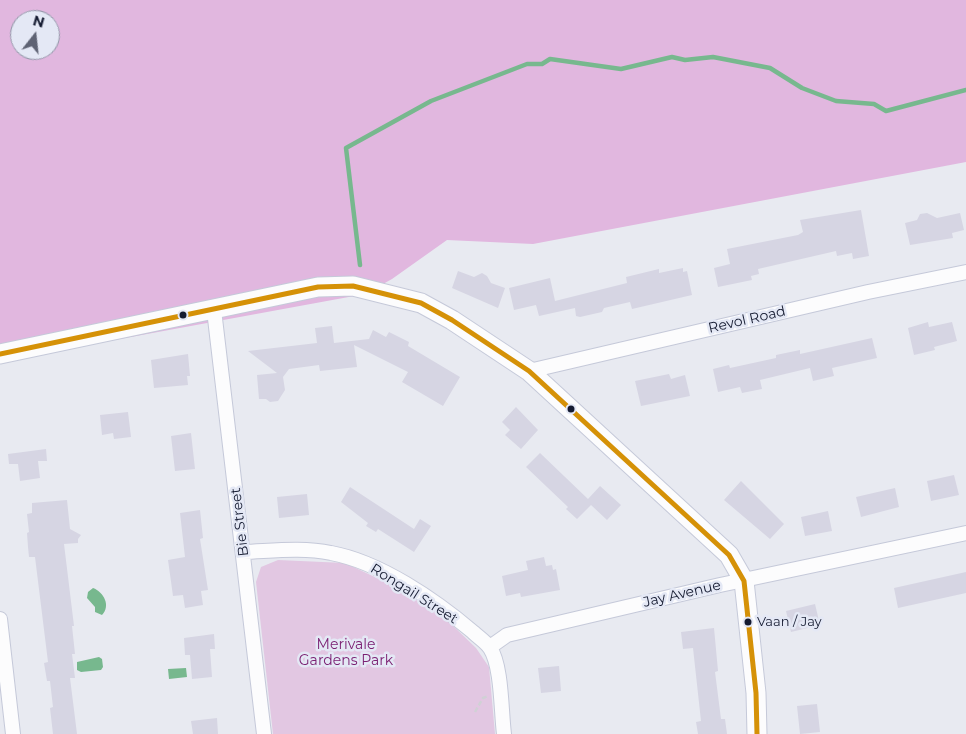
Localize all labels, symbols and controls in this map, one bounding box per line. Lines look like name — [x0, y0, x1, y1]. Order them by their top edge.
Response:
north arrow — [10, 10, 60, 60]
text: N — [31, 11, 47, 32]
street label: Revol Road — [707, 303, 787, 337]
unlabelled marker — [178, 310, 188, 320]
unlabelled marker — [566, 404, 576, 414]
street label: Bie Street — [227, 487, 253, 557]
street label: Rongail Street — [367, 560, 461, 628]
street label: Jay Avenue — [642, 577, 722, 611]
place label: Vaan / Jay — [757, 614, 822, 630]
marker: Vaan / Jay — [743, 617, 753, 627]
park label: Merivale Gardens Park — [299, 637, 393, 670]

